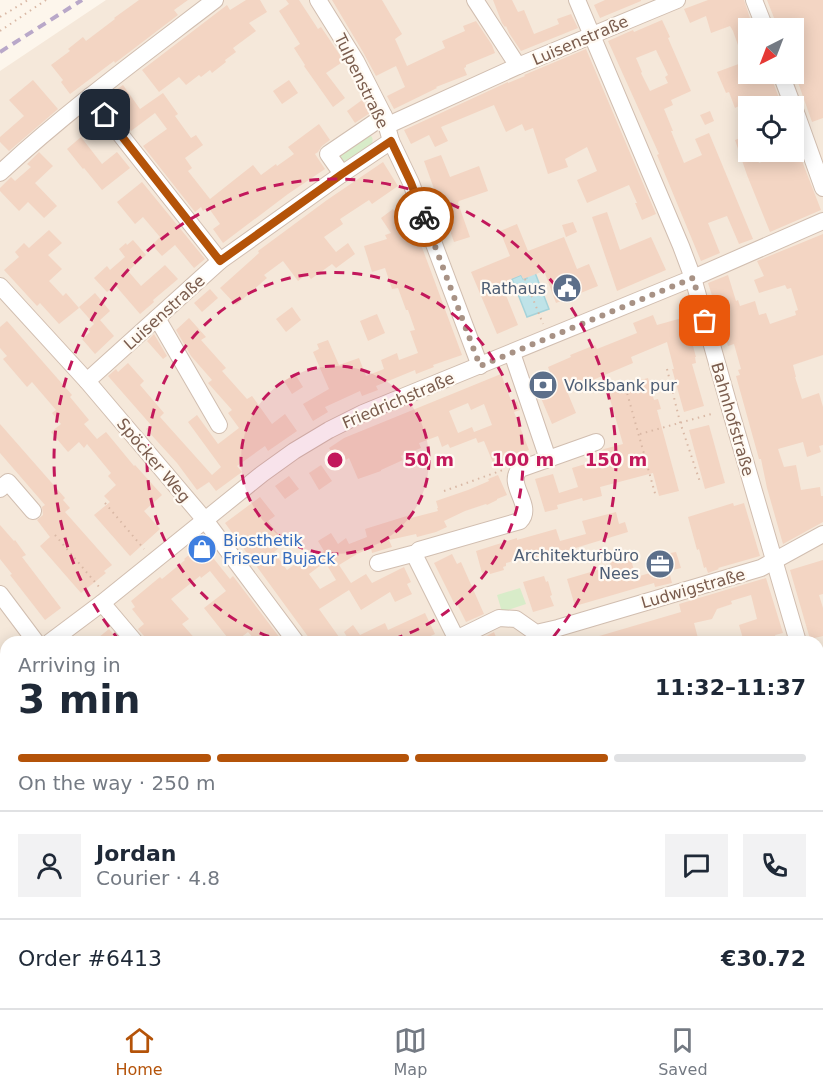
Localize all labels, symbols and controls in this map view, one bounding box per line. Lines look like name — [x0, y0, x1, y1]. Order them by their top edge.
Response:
street label: Luisenstraße — [529, 12, 631, 69]
north arrow — [738, 18, 804, 84]
map controls — [738, 18, 804, 162]
street label: Tulpenstraße — [330, 30, 393, 132]
pin — [79, 89, 130, 140]
button: locate — [738, 96, 804, 162]
icon: home — [88, 98, 121, 131]
courier — [394, 187, 454, 247]
icon: bike — [408, 201, 441, 234]
street label: Luisenstraße — [120, 271, 209, 354]
public building icon: Rathaus — [551, 272, 583, 304]
place label: Rathaus — [481, 279, 546, 298]
pin — [679, 295, 730, 346]
icon: bag — [688, 304, 721, 337]
street label: Bahnhofstraße — [707, 360, 758, 478]
street label: Friedrichstraße — [339, 368, 457, 433]
bank icon: Volksbank pur — [527, 369, 559, 401]
place label: Volksbank pur — [564, 376, 677, 395]
street label: Spöcker Weg — [113, 414, 194, 506]
text: 50 m — [404, 449, 454, 470]
text: 100 m — [492, 449, 554, 470]
text: 150 m — [585, 449, 647, 470]
centre of rings — [325, 450, 345, 470]
place label: Biosthetik Friseur Bujack — [223, 531, 336, 568]
shop icon: Biosthetik Friseur Bujack — [186, 533, 218, 565]
place label: Architekturbüro Nees — [514, 546, 639, 583]
office icon: Architekturbüro Nees — [644, 548, 676, 580]
street label: Ludwigstraße — [639, 565, 747, 612]
text: Arriving in — [18, 653, 121, 677]
text: 11:32–11:37 — [655, 675, 806, 700]
text: 3 min — [18, 677, 140, 722]
text: On the way · 250 m — [18, 771, 216, 795]
button: person — [18, 834, 81, 897]
button: chat — [665, 834, 728, 897]
button: phone — [743, 834, 806, 897]
text: Jordan — [96, 841, 176, 866]
text: Courier · 4.8 — [96, 866, 220, 890]
text: Order #6413 — [18, 946, 162, 971]
text: €30.72 — [721, 946, 806, 971]
tab: Home — [115, 1024, 163, 1079]
tab: Map — [394, 1024, 427, 1079]
tab: Saved — [658, 1024, 708, 1079]

